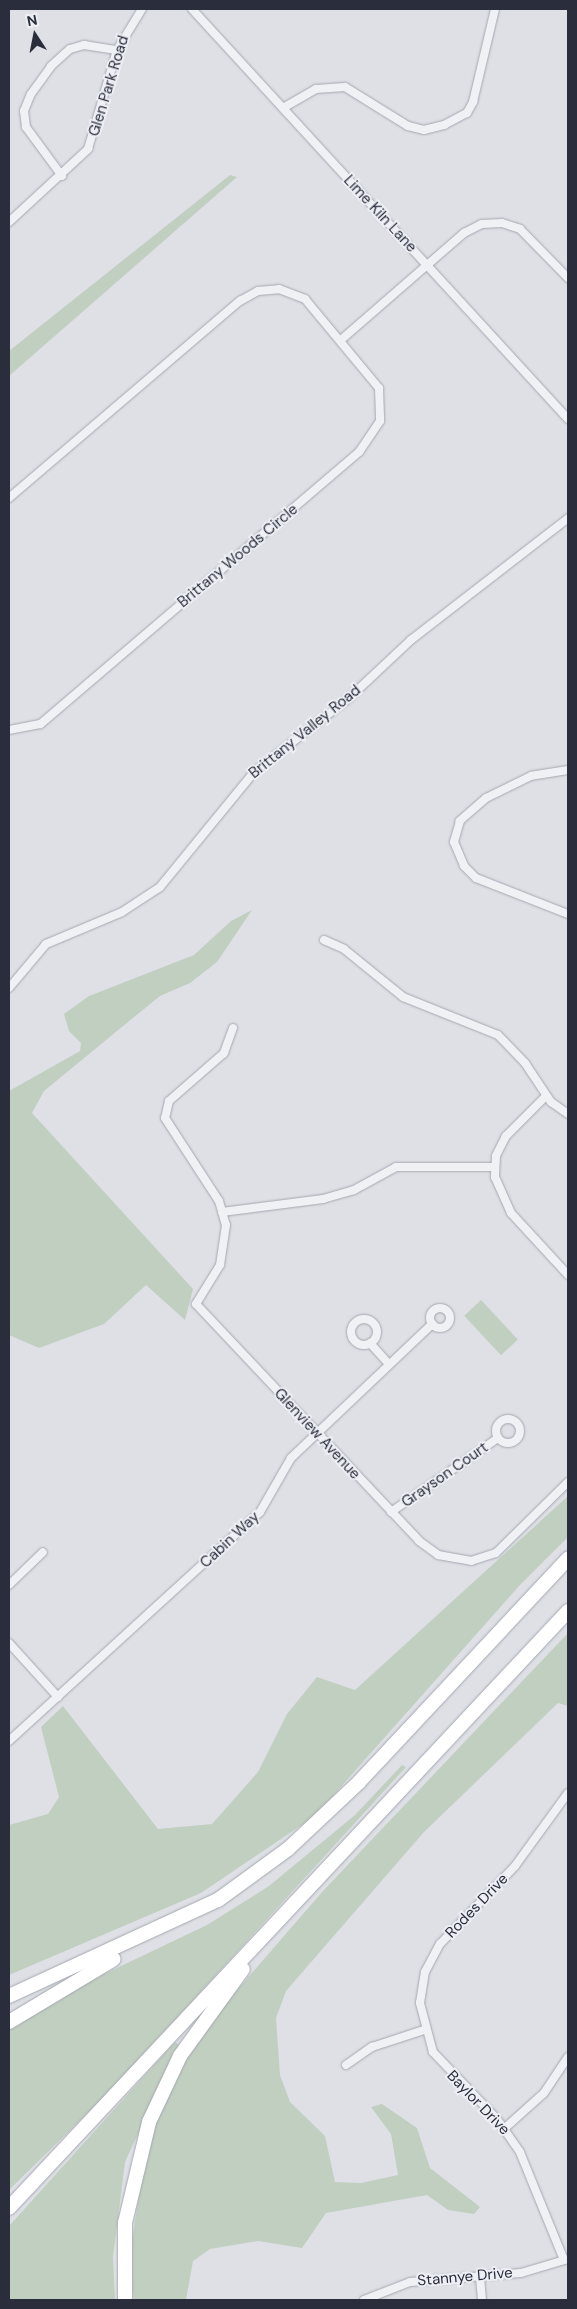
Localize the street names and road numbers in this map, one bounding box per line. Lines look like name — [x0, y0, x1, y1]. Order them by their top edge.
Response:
street label: Glen Park Road — [85, 33, 133, 139]
street label: Lime Kiln Lane — [340, 172, 420, 256]
street label: Brittany Woods Circle — [174, 500, 302, 612]
street label: Brittany Valley Road — [246, 681, 364, 783]
street label: Glenview Avenue — [270, 1385, 364, 1483]
street label: Grayson Court — [398, 1439, 492, 1511]
street label: Cabin Way — [197, 1508, 263, 1572]
street label: Rodes Drive — [442, 1870, 512, 1942]
street label: Baylor Drive — [443, 2067, 513, 2139]
street label: Stannye Drive — [417, 2264, 513, 2290]

